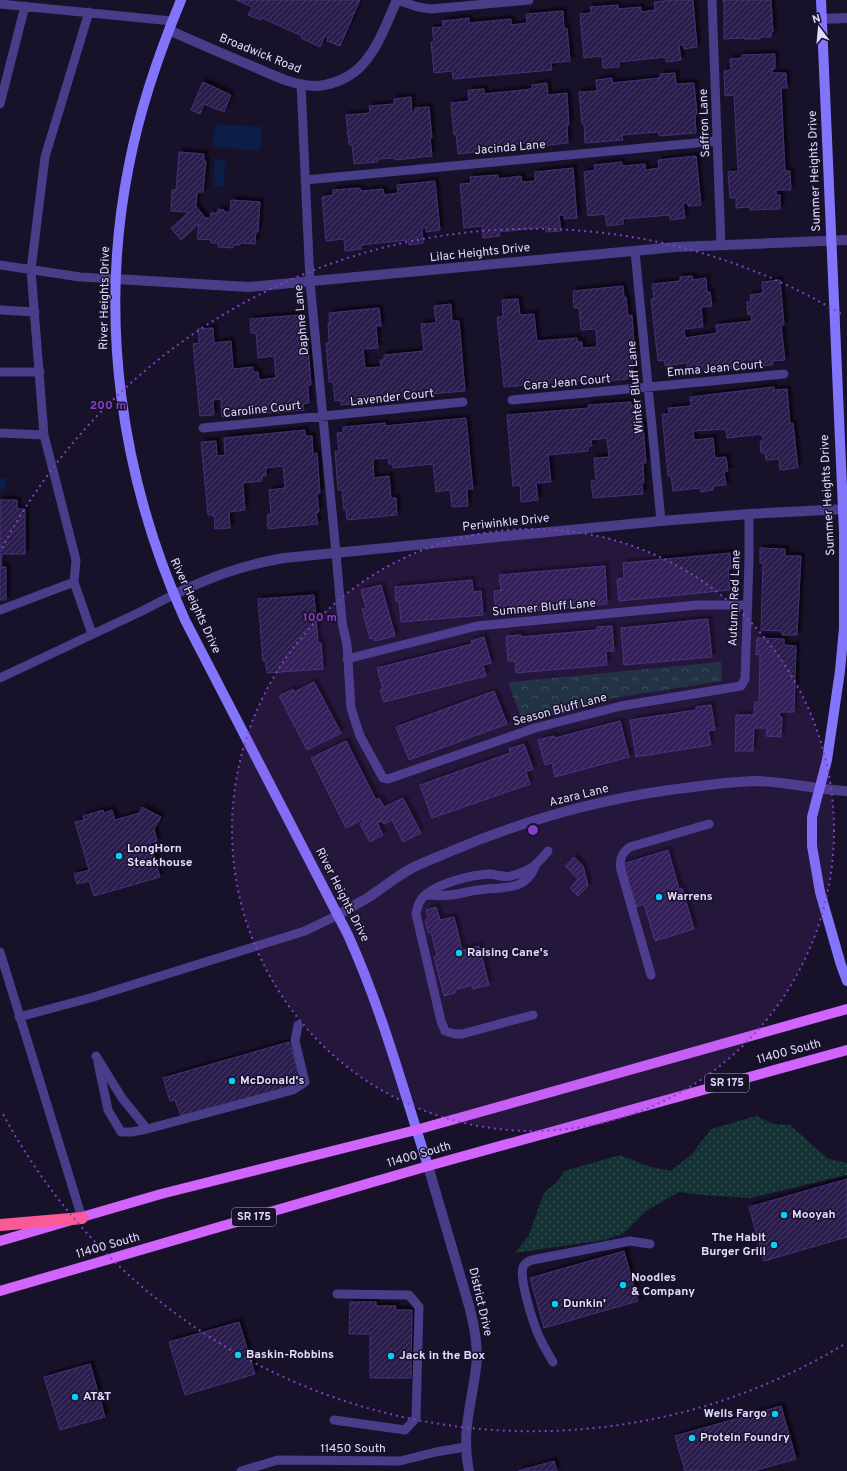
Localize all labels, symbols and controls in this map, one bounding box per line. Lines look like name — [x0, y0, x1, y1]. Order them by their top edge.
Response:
north arrow — [799, 8, 839, 48]
text: N — [811, 12, 822, 27]
street label: Broadwick Road — [217, 30, 303, 78]
street label: Saffron Lane — [696, 88, 714, 158]
street label: Summer Heights Drive — [805, 110, 825, 232]
street label: Jacinda Lane — [474, 137, 546, 159]
street label: Lilac Heights Drive — [429, 240, 531, 266]
street label: River Heights Drive — [96, 246, 114, 350]
street label: Daphne Lane — [291, 284, 313, 356]
street label: Winter Bluff Lane — [624, 340, 648, 434]
street label: Emma Jean Court — [666, 357, 764, 381]
street label: Cara Jean Court — [523, 371, 611, 395]
street label: Lavender Court — [349, 386, 435, 410]
text: 200 m — [90, 398, 126, 414]
street label: Caroline Court — [222, 398, 302, 422]
street label: Summer Heights Drive — [817, 434, 839, 556]
street label: Periwinkle Drive — [462, 510, 550, 536]
street label: Autumn Red Lane — [725, 550, 745, 646]
street label: River Heights Drive — [166, 556, 224, 656]
street label: Summer Bluff Lane — [491, 595, 597, 621]
text: 100 m — [303, 610, 337, 626]
street label: Season Bluff Lane — [511, 690, 609, 730]
street label: Azara Lane — [548, 781, 610, 811]
centre of rings — [526, 823, 540, 837]
place label: LongHorn Steakhouse — [127, 841, 193, 871]
street label: River Heights Drive — [311, 845, 373, 945]
marker: LongHorn Steakhouse — [114, 851, 124, 861]
place label: Warrens — [667, 889, 713, 905]
marker: Warrens — [654, 892, 664, 902]
place label: Raising Cane's — [467, 945, 549, 961]
marker: Raising Cane's — [454, 948, 464, 958]
street label: 11400 South — [755, 1036, 823, 1068]
place label: McDonald's — [240, 1073, 304, 1089]
road number: SR 175 — [705, 1074, 749, 1092]
marker: McDonald's — [227, 1076, 237, 1086]
street label: 11400 South — [385, 1138, 453, 1172]
place label: Mooyah — [792, 1207, 836, 1223]
road number: SR 175 — [232, 1208, 276, 1226]
marker: Mooyah — [779, 1210, 789, 1220]
street label: 11400 South — [74, 1229, 142, 1263]
place label: The Habit Burger Grill — [701, 1230, 766, 1260]
marker: The Habit Burger Grill — [769, 1240, 779, 1250]
street label: District Drive — [464, 1266, 496, 1338]
place label: Noodles & Company — [631, 1270, 695, 1300]
marker: Noodles & Company — [618, 1280, 628, 1290]
place label: Dunkin' — [563, 1296, 606, 1312]
marker: Dunkin' — [550, 1299, 560, 1309]
place label: Baskin-Robbins — [246, 1347, 334, 1363]
place label: Jack in the Box — [399, 1348, 485, 1364]
marker: Baskin-Robbins — [233, 1350, 243, 1360]
marker: Jack in the Box — [386, 1351, 396, 1361]
place label: AT&T — [83, 1389, 111, 1405]
marker: AT&T — [70, 1392, 80, 1402]
place label: Wells Fargo — [704, 1406, 767, 1422]
marker: Wells Fargo — [770, 1409, 780, 1419]
place label: Protein Foundry — [700, 1430, 790, 1446]
marker: Protein Foundry — [687, 1433, 697, 1443]
street label: 11450 South — [320, 1441, 386, 1457]

